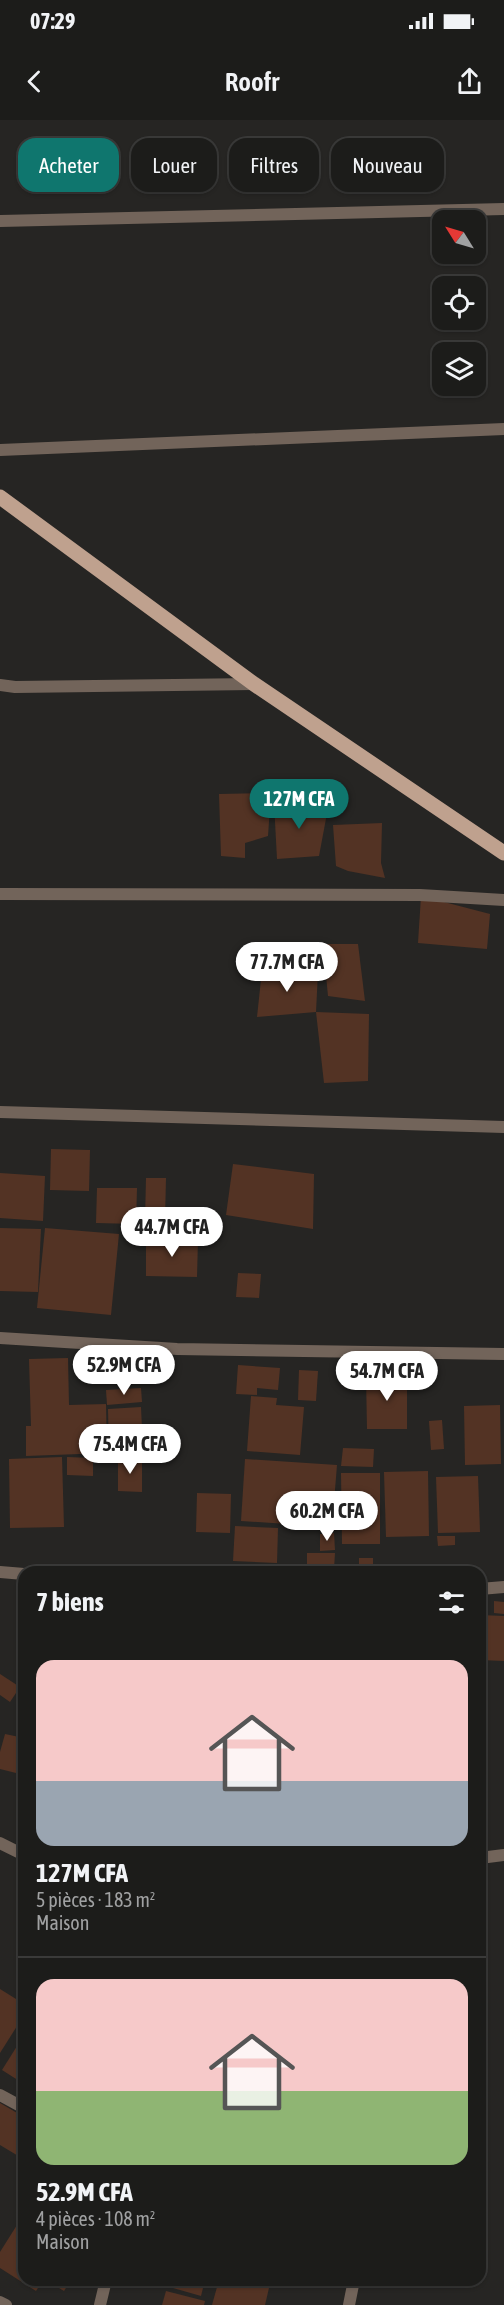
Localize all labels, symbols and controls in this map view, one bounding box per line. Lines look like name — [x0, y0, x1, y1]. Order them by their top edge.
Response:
text: 07:29 — [30, 8, 75, 34]
icon: back — [18, 65, 51, 98]
icon: share — [453, 65, 486, 98]
text: Roofr — [225, 66, 279, 97]
chip: Acheter — [18, 138, 119, 192]
chip: Louer — [131, 138, 217, 192]
chip: Filtres — [229, 138, 319, 192]
chip: Nouveau — [331, 138, 444, 192]
north arrow — [432, 210, 486, 264]
map controls — [432, 210, 486, 396]
button: locate — [432, 276, 486, 330]
button: layers — [432, 342, 486, 396]
pin: 127M CFA — [237, 779, 361, 830]
text: 127M CFA — [264, 787, 334, 810]
pin: 77.7M CFA — [218, 942, 356, 993]
text: 77.7M CFA — [250, 950, 324, 973]
pin: 44.7M CFA — [103, 1207, 241, 1258]
text: 44.7M CFA — [135, 1215, 209, 1238]
pin: 52.9M CFA — [55, 1345, 193, 1396]
pin: 54.7M CFA — [318, 1351, 456, 1402]
text: 52.9M CFA — [87, 1353, 161, 1376]
text: 54.7M CFA — [350, 1359, 424, 1382]
pin: 75.4M CFA — [61, 1424, 199, 1475]
text: 75.4M CFA — [93, 1432, 167, 1455]
pin: 60.2M CFA — [258, 1491, 396, 1542]
text: 60.2M CFA — [290, 1499, 364, 1522]
icon: filters — [435, 1586, 468, 1619]
text: 7 biens — [36, 1587, 104, 1617]
icon: home — [198, 1699, 306, 1807]
text: 127M CFA — [36, 1858, 128, 1888]
text: 5 pièces · 183 m² — [36, 1888, 155, 1911]
text: Maison — [36, 1911, 89, 1934]
icon: home — [198, 2018, 306, 2126]
text: 52.9M CFA — [36, 2177, 133, 2207]
text: 4 pièces · 108 m² — [36, 2207, 155, 2230]
text: Maison — [36, 2230, 89, 2253]

